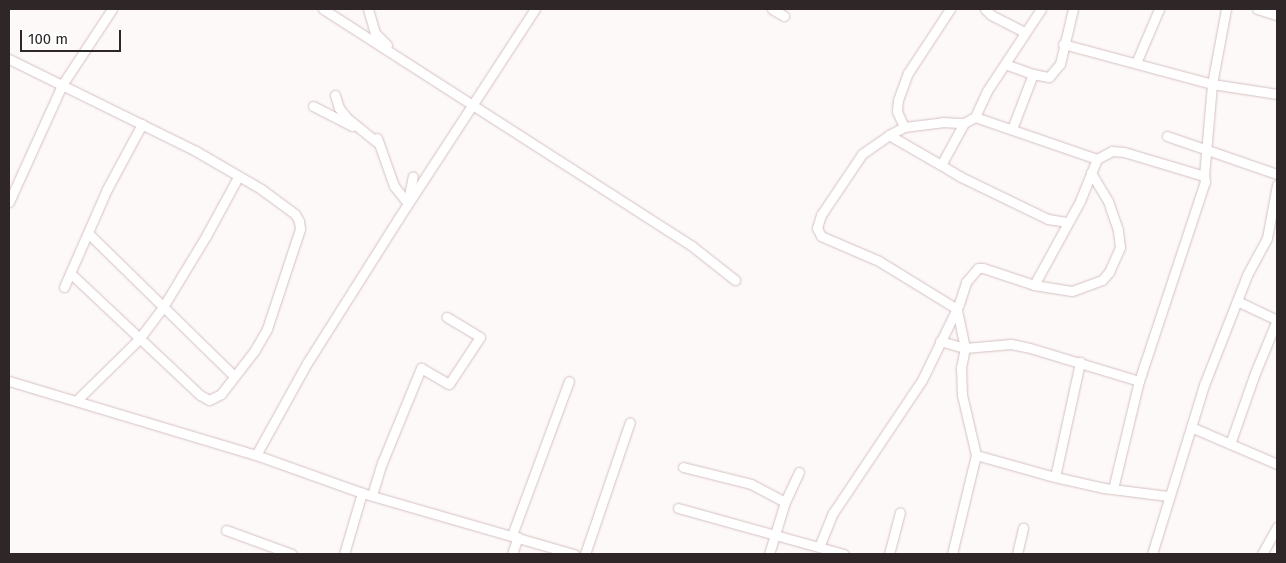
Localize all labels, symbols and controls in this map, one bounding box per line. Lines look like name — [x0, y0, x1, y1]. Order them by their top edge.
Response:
scale bar — [22, 20, 124, 52]
text: 100 m — [28, 30, 68, 48]

